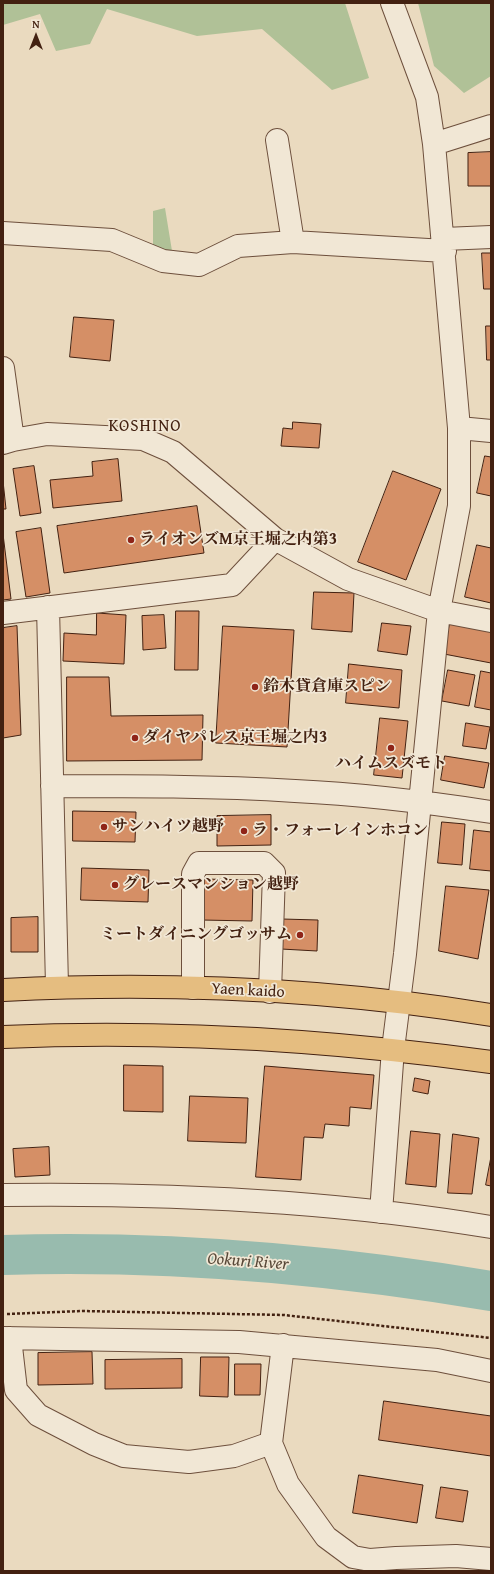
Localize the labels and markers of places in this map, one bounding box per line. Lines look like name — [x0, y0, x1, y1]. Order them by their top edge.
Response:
place label: ライオンズM京王堀之内第3 — [139, 530, 337, 550]
marker: ライオンズM京王堀之内第3 — [126, 535, 136, 545]
place label: 鈴木貸倉庫スピン — [263, 677, 391, 697]
marker: 鈴木貸倉庫スピン — [250, 682, 260, 692]
place label: ダイヤパレス京王堀之内3 — [143, 728, 327, 748]
marker: ダイヤパレス京王堀之内3 — [130, 733, 140, 743]
marker: ハイムスズモト — [386, 743, 396, 753]
place label: ハイムスズモト — [335, 754, 447, 774]
place label: サンハイツ越野 — [112, 817, 224, 837]
place label: ラ・フォーレインホコン — [252, 821, 428, 841]
marker: サンハイツ越野 — [99, 822, 109, 832]
marker: ラ・フォーレインホコン — [239, 826, 249, 836]
place label: グレースマンション越野 — [123, 875, 299, 895]
marker: グレースマンション越野 — [110, 880, 120, 890]
place label: ミートダイニングゴッサム — [100, 925, 292, 945]
marker: ミートダイニングゴッサム — [295, 930, 305, 940]

